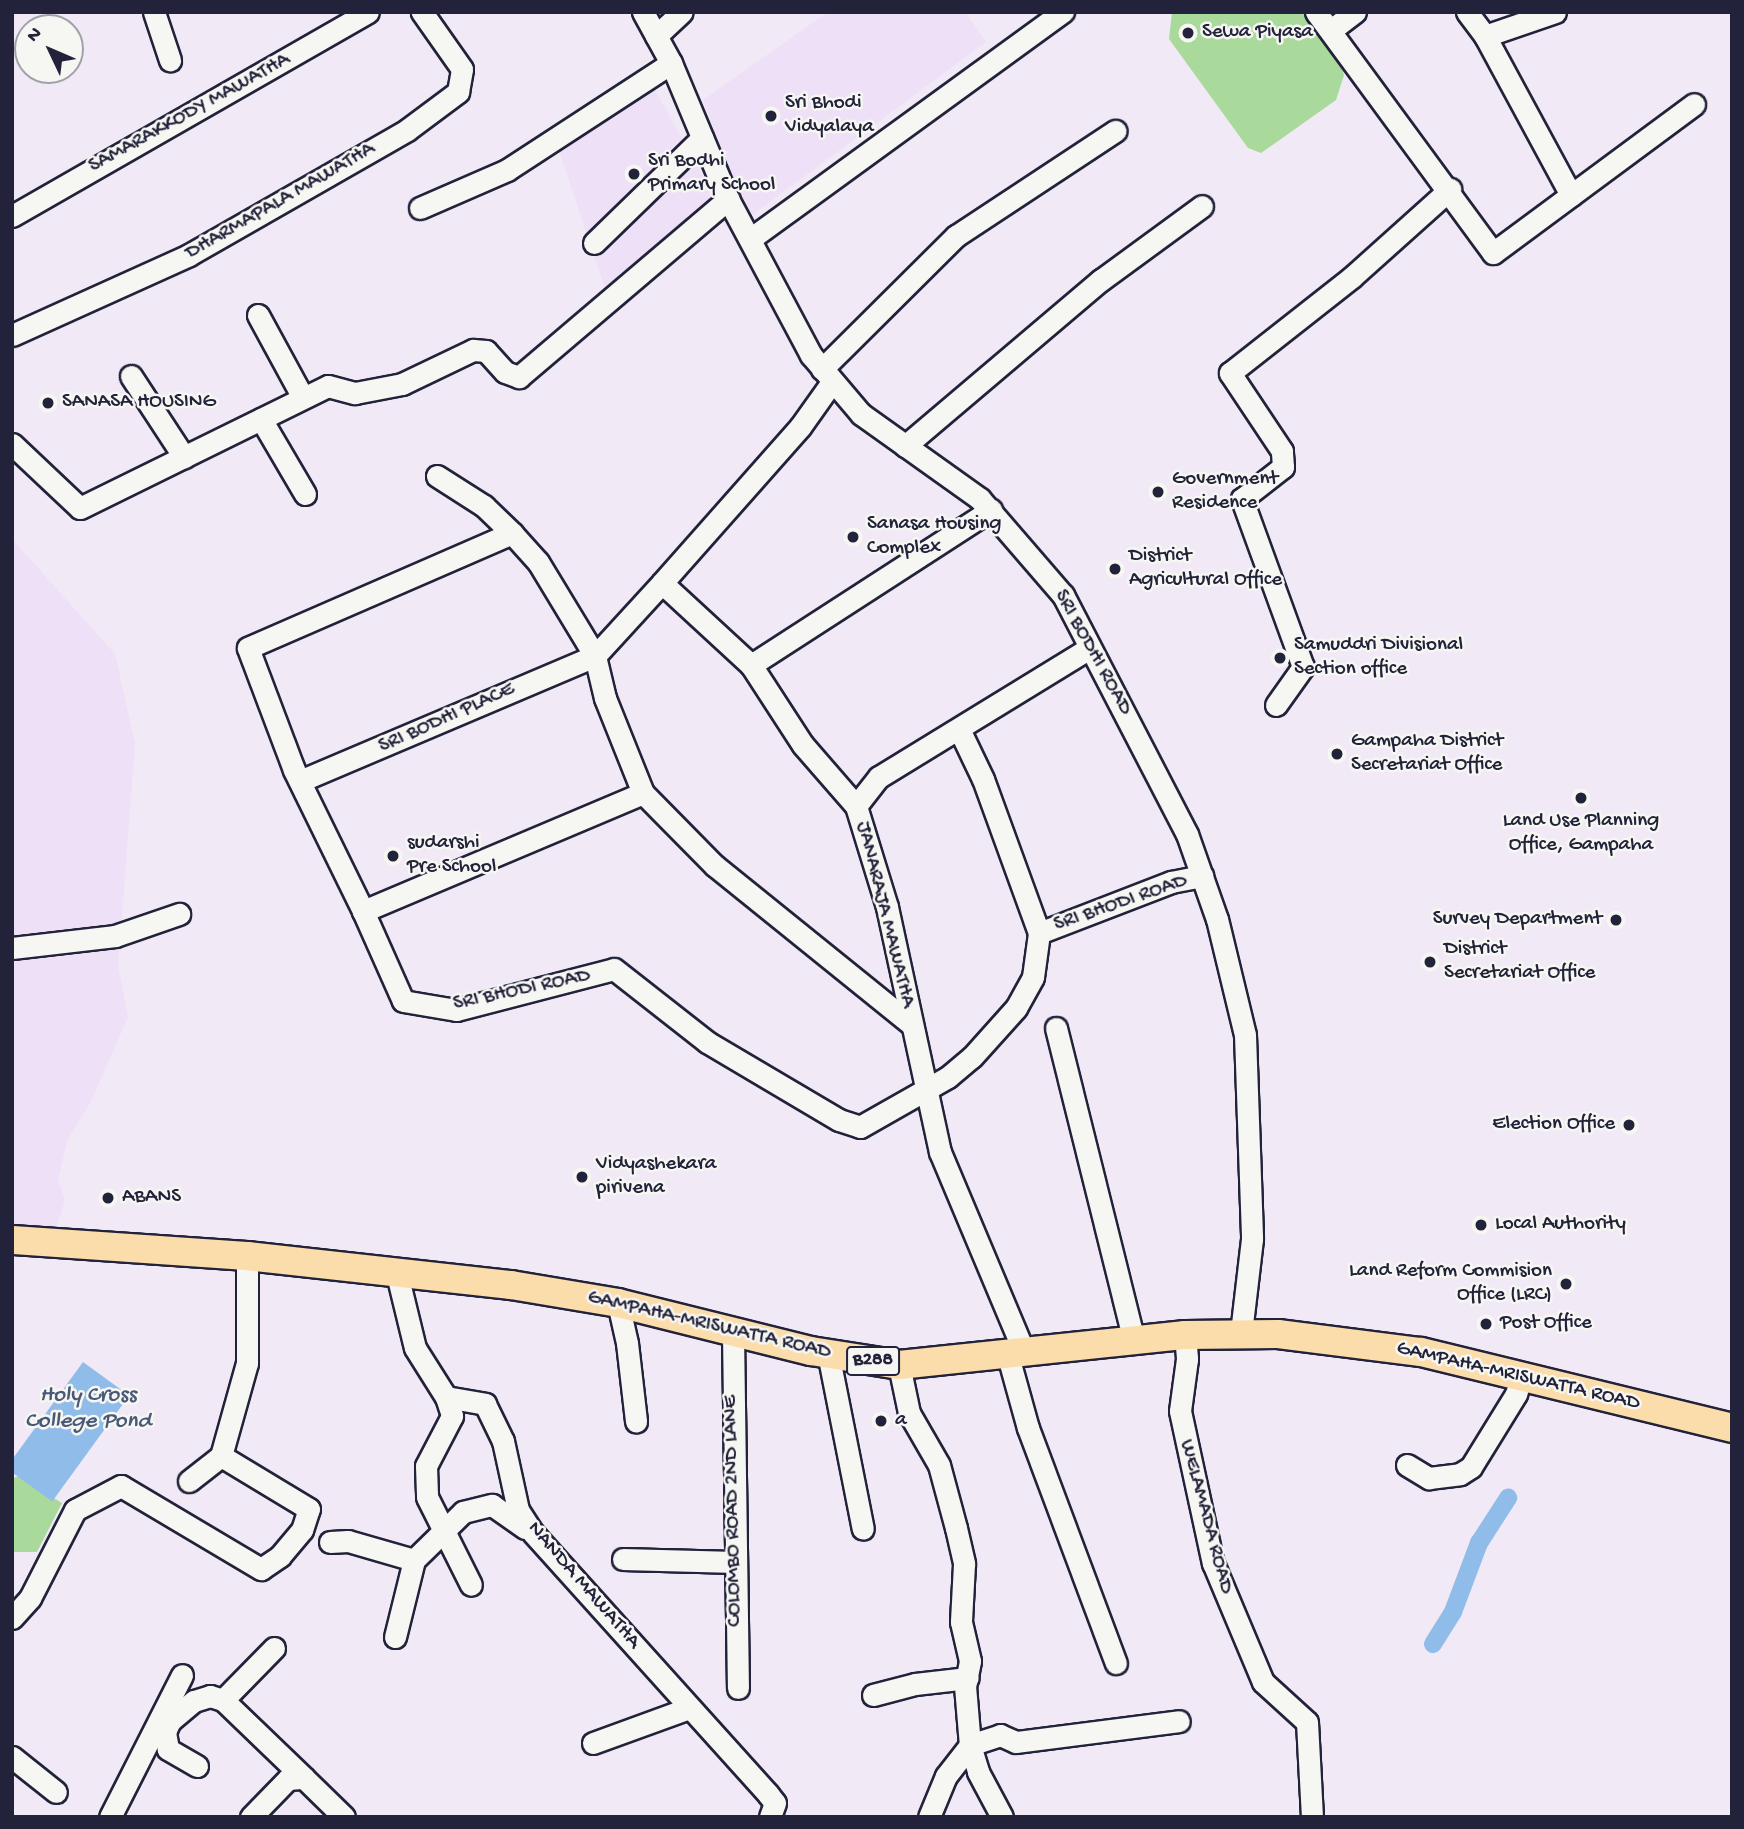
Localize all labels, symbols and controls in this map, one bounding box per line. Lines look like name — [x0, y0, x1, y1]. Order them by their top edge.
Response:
north arrow — [14, 14, 84, 84]
place label: Sewa Piyasa — [1202, 20, 1313, 46]
text: N — [22, 23, 48, 48]
marker: Sewa Piyasa — [1180, 25, 1196, 41]
street label: SAMARAKKODY MAWATHA — [85, 48, 295, 180]
place label: Sri Bhodi Vidyalaya — [785, 91, 874, 141]
marker: Sri Bhodi Vidyalaya — [763, 108, 779, 124]
street label: DHARMAPALA MAWATHA — [182, 137, 380, 267]
place label: Sri Bodhi Primary School — [648, 149, 775, 199]
marker: Sri Bodhi Primary School — [626, 166, 642, 182]
place label: SANASA HOUSING — [62, 390, 216, 416]
marker: SANASA HOUSING — [40, 395, 56, 411]
place label: Government Residence — [1172, 467, 1278, 517]
marker: Government Residence — [1150, 484, 1166, 500]
place label: Sanasa Housing Complex — [867, 512, 1001, 562]
marker: Sanasa Housing Complex — [845, 529, 861, 545]
place label: District Agricultural Office — [1129, 544, 1282, 594]
marker: District Agricultural Office — [1107, 561, 1123, 577]
street label: SRI BODHI ROAD — [1047, 586, 1137, 720]
place label: Samuddri Divisional Section office — [1294, 633, 1463, 683]
marker: Samuddri Divisional Section office — [1272, 650, 1288, 666]
street label: SRI BODHI PLACE — [375, 678, 519, 760]
place label: Gampaha District Secretariat Office — [1351, 729, 1503, 779]
marker: Gampaha District Secretariat Office — [1329, 746, 1345, 762]
marker: Land Use Planning Office, Gampaha — [1573, 790, 1589, 806]
place label: Land Use Planning Office, Gampaha — [1503, 809, 1659, 859]
street label: JANARAJA MAWATHA — [849, 819, 919, 1011]
place label: sudarshi Pre School — [407, 831, 496, 881]
marker: sudarshi Pre School — [385, 848, 401, 864]
street label: SRI BHODI ROAD — [1051, 869, 1191, 939]
place label: Survey Department — [1433, 907, 1602, 933]
marker: Survey Department — [1608, 912, 1624, 928]
place label: District Secretariat Office — [1444, 937, 1595, 987]
marker: District Secretariat Office — [1422, 954, 1438, 970]
street label: SRI BHODI ROAD — [451, 964, 593, 1018]
place label: Election Office — [1492, 1112, 1615, 1138]
marker: Election Office — [1621, 1117, 1637, 1133]
place label: Vidyashekara pirivena — [596, 1152, 716, 1202]
marker: Vidyashekara pirivena — [574, 1169, 590, 1185]
place label: ABANS — [122, 1185, 181, 1211]
marker: ABANS — [100, 1190, 116, 1206]
place label: Local Authority — [1495, 1212, 1626, 1238]
marker: Local Authority — [1473, 1217, 1489, 1233]
place label: Land Reform Commision Office (LRC) — [1349, 1259, 1552, 1309]
marker: Land Reform Commision Office (LRC) — [1558, 1276, 1574, 1292]
street label: GAMPAHA-MRISWATTA ROAD — [585, 1286, 833, 1366]
place label: Post Office — [1500, 1311, 1592, 1337]
marker: Post Office — [1478, 1316, 1494, 1332]
street label: GAMPAHA-MRISWATTA ROAD — [1394, 1337, 1642, 1417]
road number: B288 — [845, 1345, 901, 1376]
water label: Holy Cross College Pond — [25, 1382, 151, 1436]
street label: COLOMBO ROAD 2ND LANE — [719, 1395, 749, 1627]
place label: a — [895, 1408, 907, 1434]
marker: a — [873, 1413, 889, 1429]
street label: WELAMADA ROAD — [1172, 1437, 1238, 1597]
street label: NANDA MAWATHA — [521, 1517, 645, 1655]

